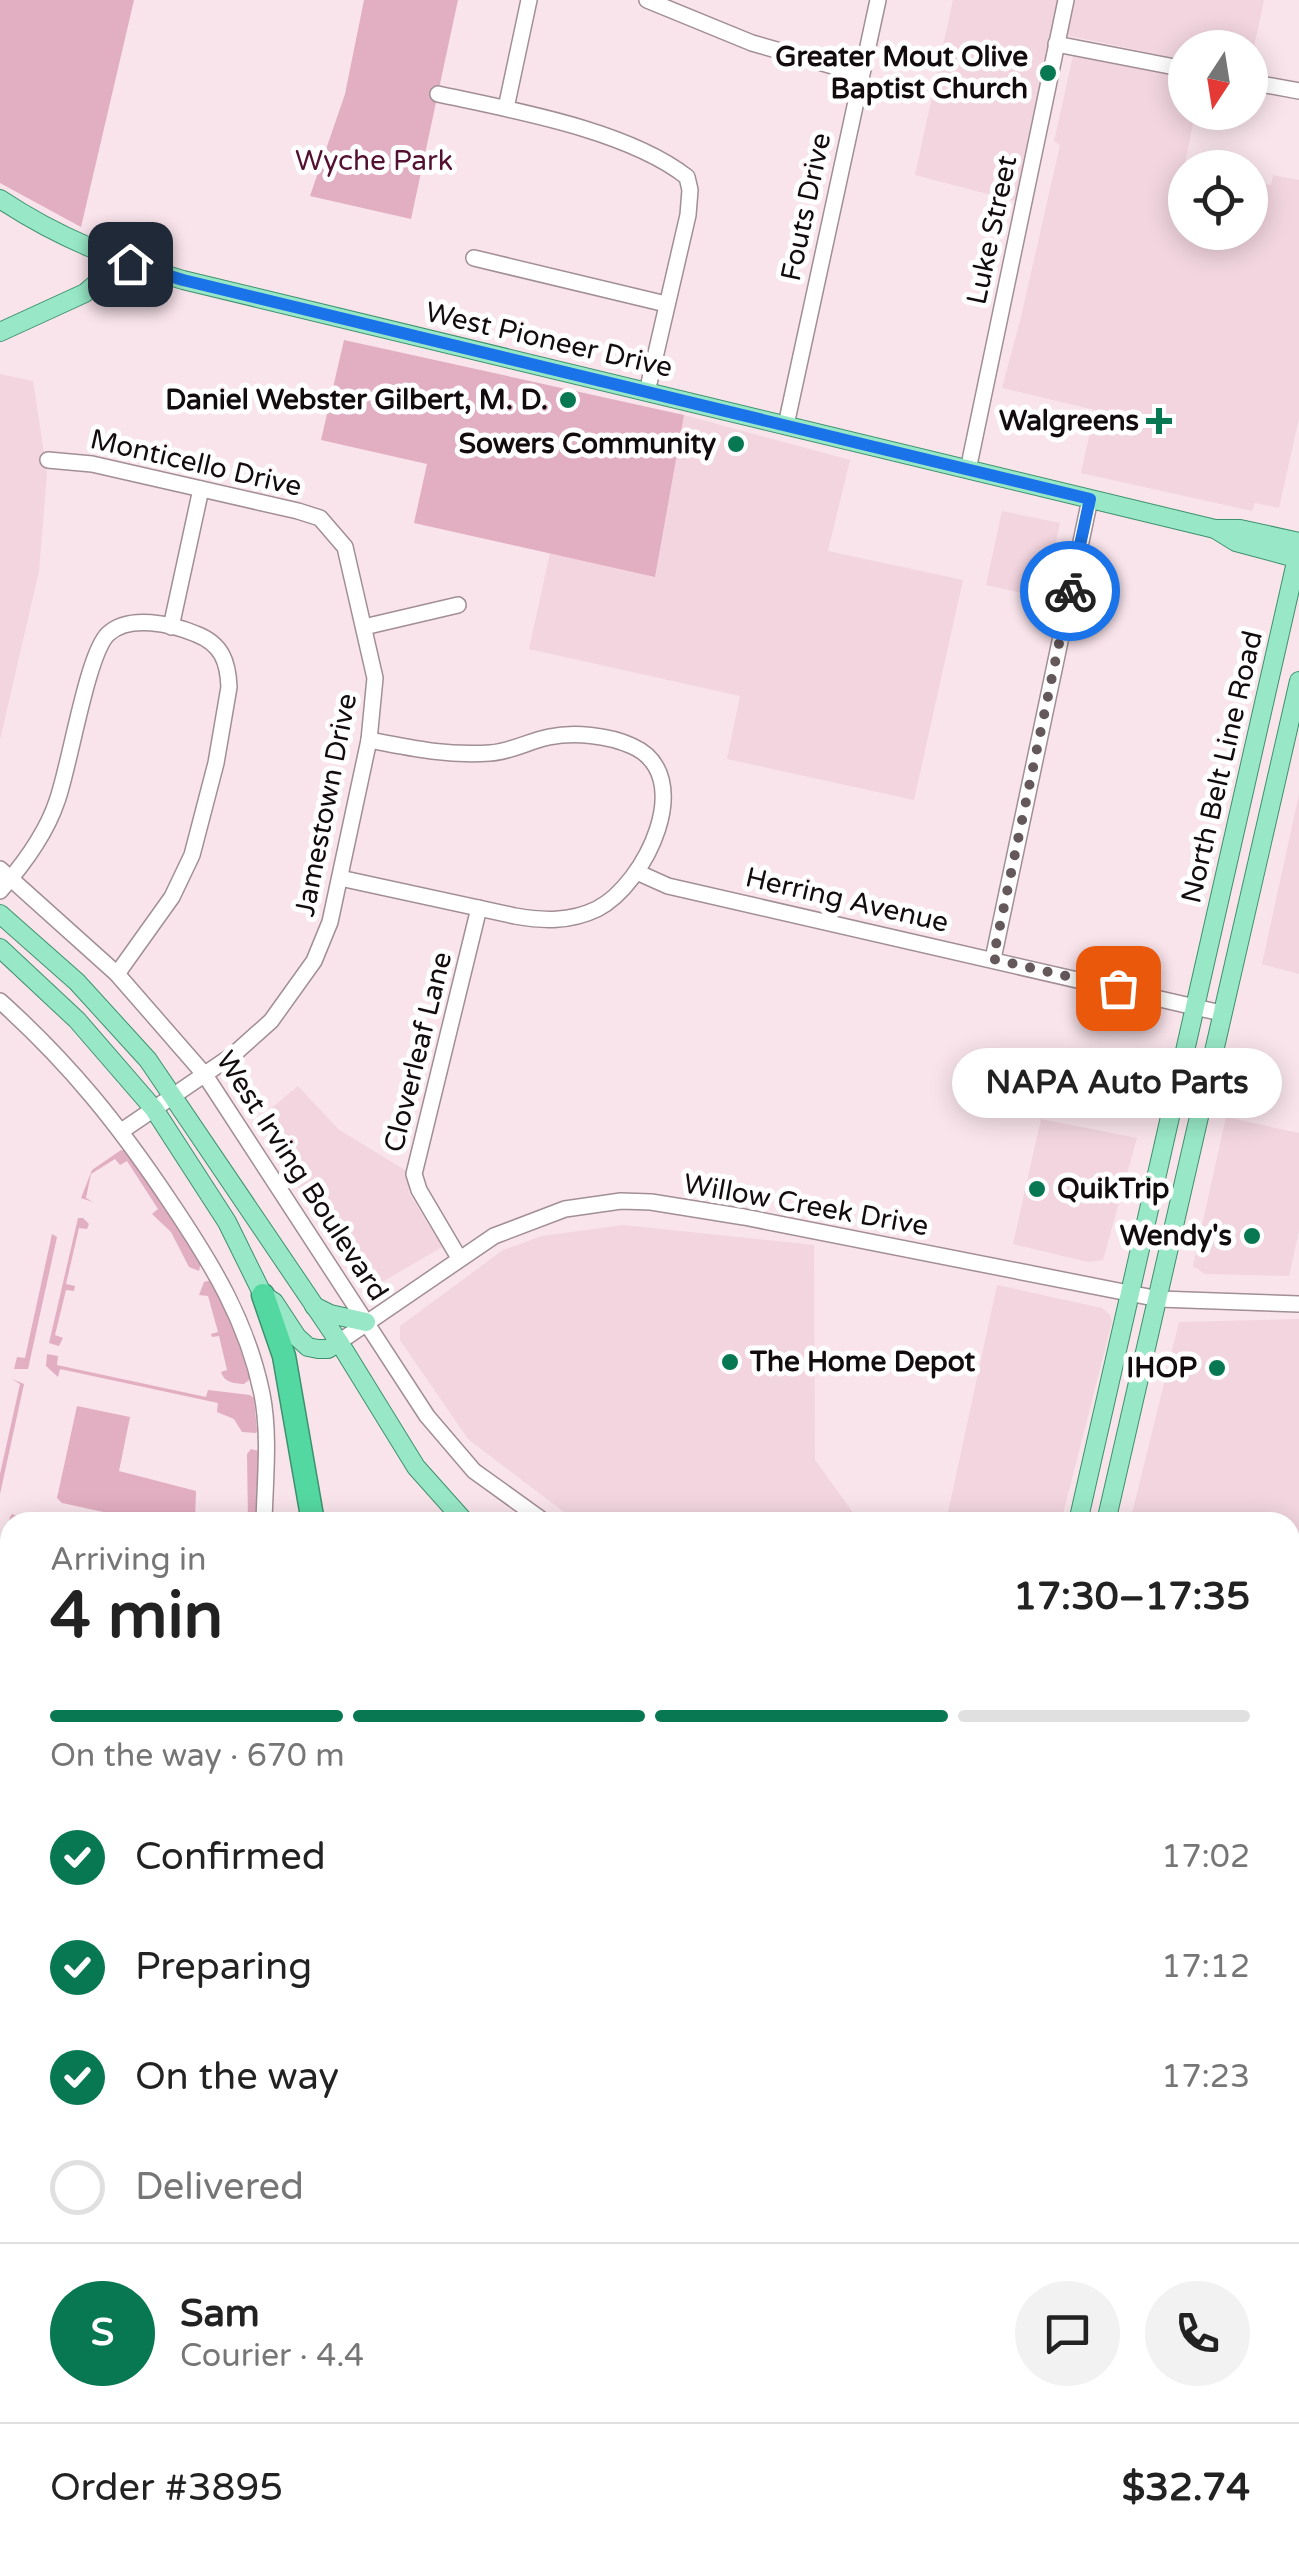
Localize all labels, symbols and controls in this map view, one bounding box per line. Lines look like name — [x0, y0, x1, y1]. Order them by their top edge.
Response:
north arrow — [1168, 30, 1268, 130]
map controls — [1168, 30, 1268, 250]
place label: Greater Mout Olive Baptist Church — [775, 40, 1028, 106]
marker: Greater Mout Olive Baptist Church — [1037, 62, 1059, 84]
street label: Fouts Drive — [774, 130, 838, 284]
park label: Wyche Park — [295, 144, 453, 178]
button: locate — [1168, 150, 1268, 250]
street label: Luke Street — [960, 152, 1024, 308]
pin — [88, 222, 173, 307]
icon: home — [103, 237, 158, 292]
street label: West Pioneer Drive — [422, 295, 676, 385]
place label: Daniel Webster Gilbert, M. D. — [165, 383, 548, 417]
marker: Daniel Webster Gilbert, M. D. — [557, 389, 579, 411]
place label: Walgreens — [999, 404, 1139, 438]
marker: Walgreens — [1148, 410, 1170, 432]
street label: Monticello Drive — [87, 422, 305, 504]
place label: Sowers Community — [459, 427, 716, 461]
marker: Sowers Community — [725, 433, 747, 455]
courier — [1020, 541, 1120, 641]
icon: bike — [1043, 564, 1098, 619]
street label: North Belt Line Road — [1174, 627, 1270, 907]
street label: Jamestown Drive — [288, 691, 364, 919]
street label: Herring Avenue — [742, 860, 952, 940]
pin — [1076, 946, 1161, 1031]
street label: Cloverleaf Lane — [377, 948, 459, 1156]
icon: bag — [1091, 961, 1146, 1016]
street label: West Irving Boulevard — [209, 1045, 395, 1307]
callout: NAPA Auto Parts — [953, 1048, 1283, 1118]
text: NAPA Auto Parts — [985, 1064, 1249, 1102]
street label: Willow Creek Drive — [681, 1167, 931, 1243]
place label: QuikTrip — [1057, 1172, 1170, 1206]
marker: QuikTrip — [1026, 1178, 1048, 1200]
place label: Wendy's — [1120, 1219, 1232, 1253]
marker: Wendy's — [1241, 1225, 1263, 1247]
place label: The Home Depot — [749, 1345, 976, 1379]
marker: The Home Depot — [719, 1351, 741, 1373]
place label: IHOP — [1126, 1351, 1197, 1385]
marker: IHOP — [1206, 1357, 1228, 1379]
text: Arriving in — [50, 1541, 207, 1579]
text: 17:30–17:35 — [1013, 1574, 1250, 1620]
text: 4 min — [50, 1577, 223, 1656]
text: On the way · 670 m — [50, 1737, 345, 1775]
icon: check — [50, 1830, 105, 1885]
text: Confirmed — [135, 1834, 326, 1880]
text: 17:02 — [1161, 1838, 1250, 1876]
icon: check — [50, 1940, 105, 1995]
text: Preparing — [135, 1944, 312, 1990]
text: 17:12 — [1161, 1948, 1250, 1986]
icon: check — [50, 2050, 105, 2105]
text: On the way — [135, 2054, 339, 2100]
text: 17:23 — [1161, 2058, 1250, 2096]
text: Delivered — [135, 2164, 304, 2210]
button: chat — [1015, 2281, 1120, 2386]
button: phone — [1145, 2281, 1250, 2386]
text: Sam — [180, 2291, 260, 2337]
text: S — [91, 2310, 114, 2356]
text: Courier · 4.4 — [180, 2337, 364, 2375]
text: Order #3895 — [50, 2465, 283, 2511]
text: $32.74 — [1122, 2465, 1250, 2511]

